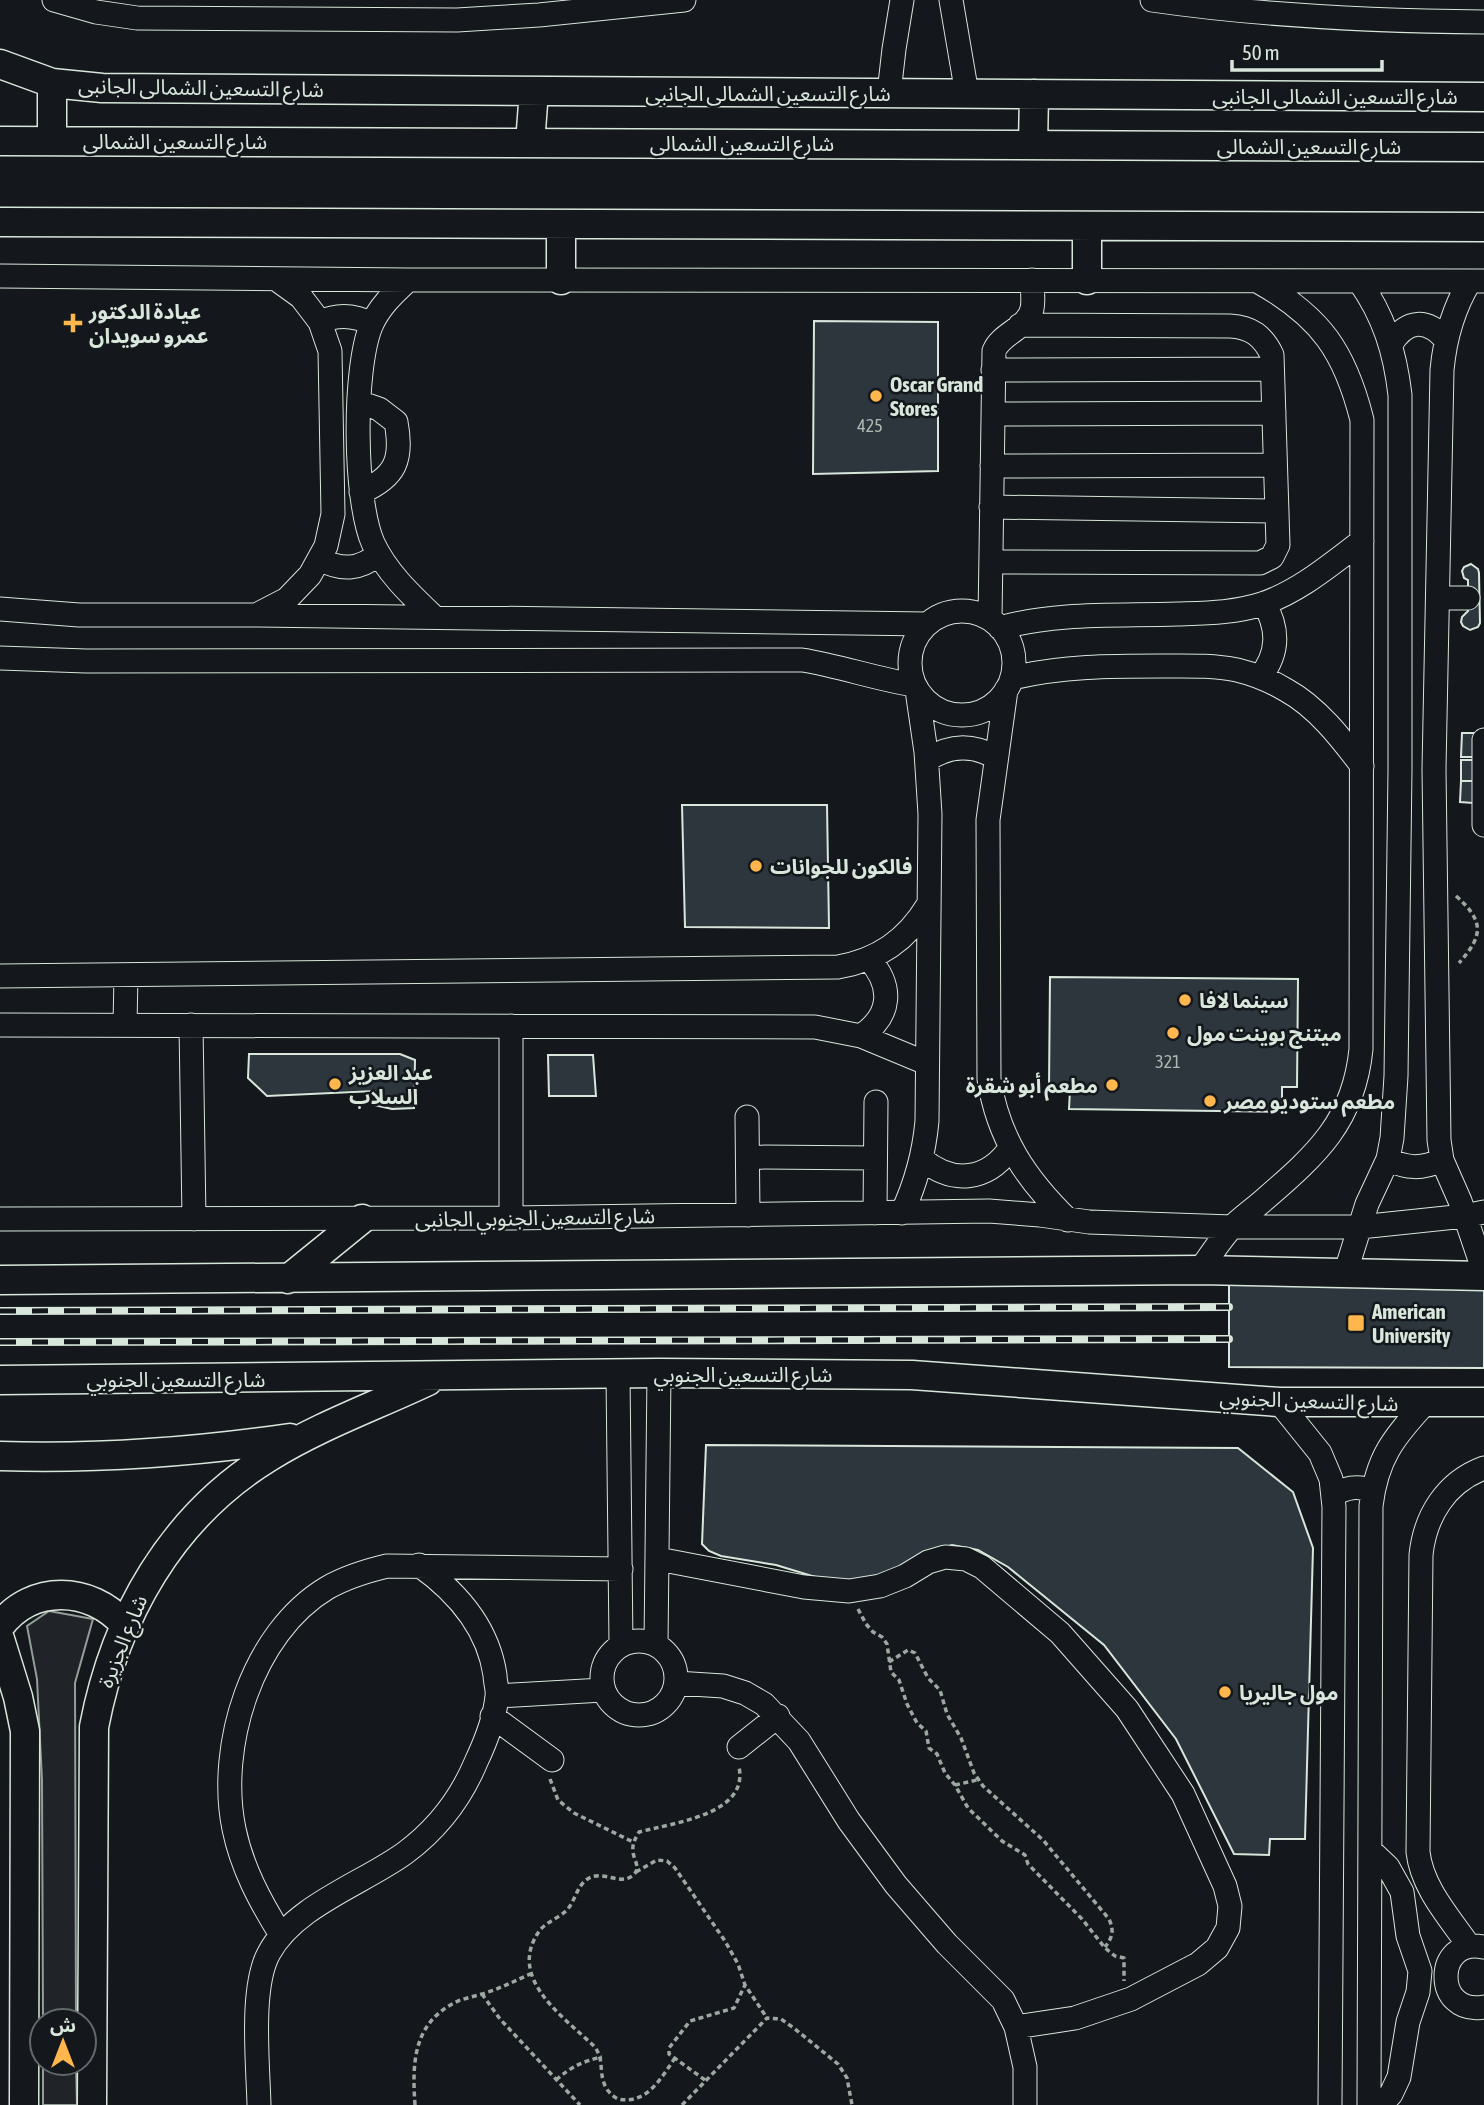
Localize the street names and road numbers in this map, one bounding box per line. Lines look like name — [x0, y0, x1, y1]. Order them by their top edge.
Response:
street label: شارع التسعين الشمالى الجانبى — [78, 73, 324, 105]
street label: شارع التسعين الشمالى الجانبى — [645, 81, 891, 109]
street label: شارع التسعين الشمالى الجانبى — [1212, 84, 1458, 112]
street label: شارع التسعين الشمالى — [83, 129, 267, 157]
street label: شارع التسعين الشمالى — [650, 131, 834, 159]
street label: شارع التسعين الشمالى — [1217, 134, 1401, 162]
street label: شارع التسعين الجنوبي الجانبى — [415, 1203, 655, 1236]
street label: شارع التسعين الجنوبي — [654, 1362, 832, 1391]
street label: شارع التسعين الجنوبي — [87, 1367, 265, 1396]
street label: شارع التسعين الجنوبي — [1219, 1385, 1399, 1420]
street label: شارع الجزيرة — [93, 1591, 155, 1692]

